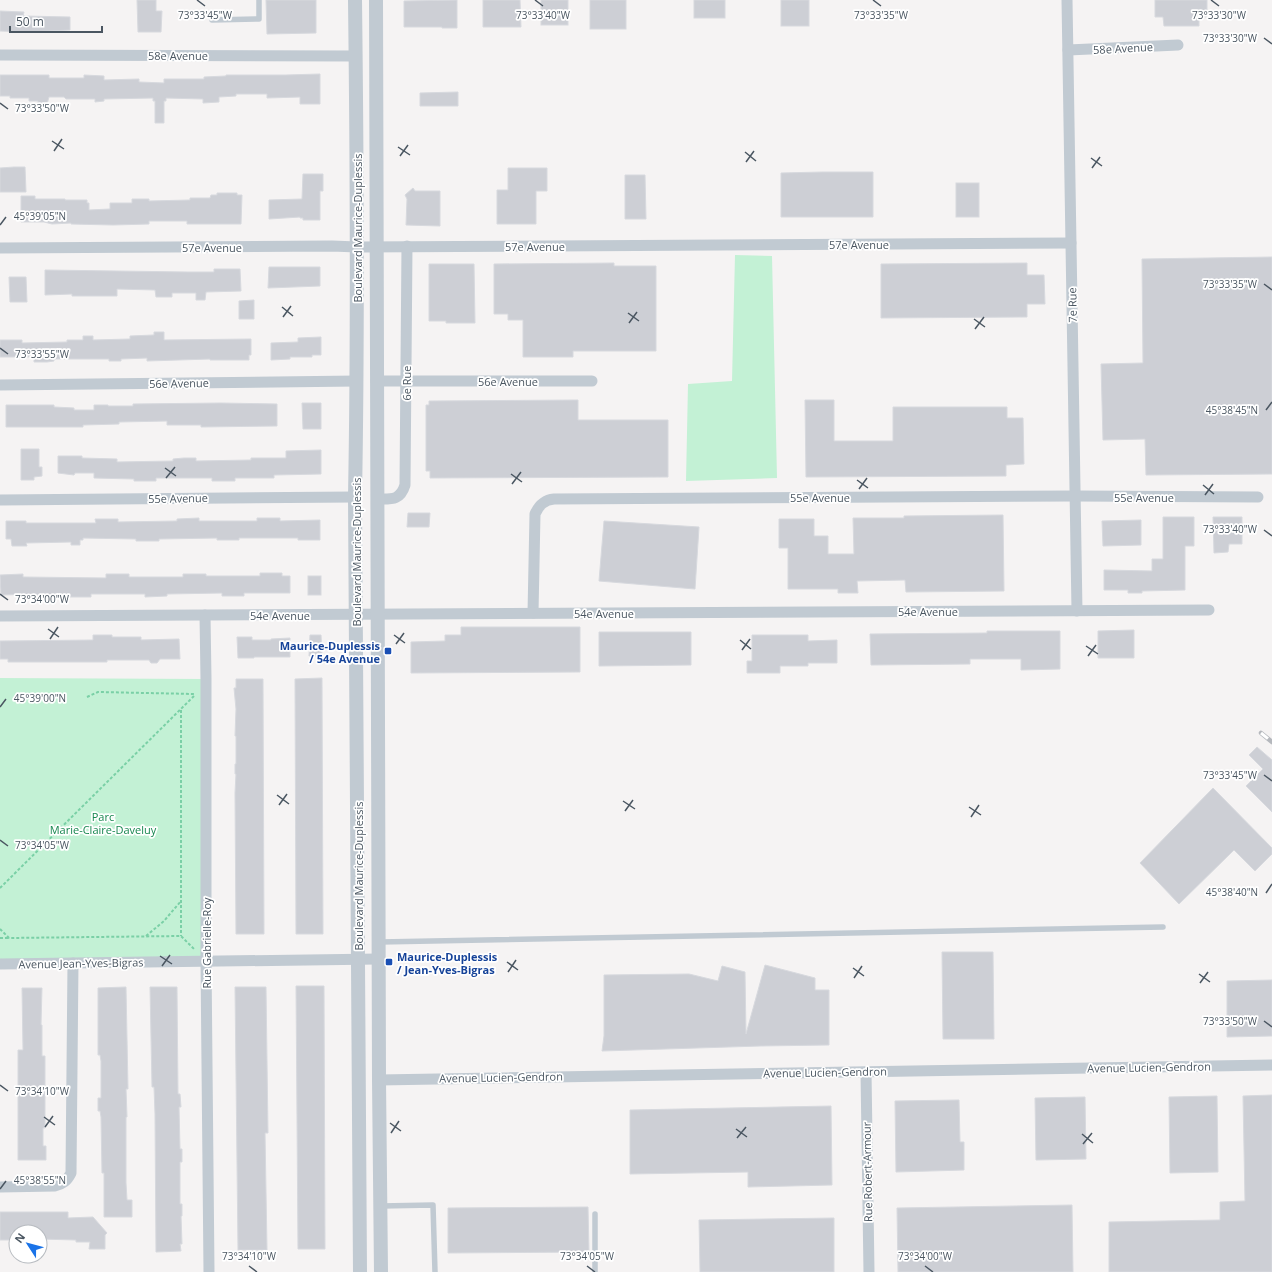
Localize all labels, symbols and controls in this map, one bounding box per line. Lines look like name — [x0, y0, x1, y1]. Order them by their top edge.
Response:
scale bar — [10, 8, 102, 34]
text: 73°33'45"W — [178, 8, 233, 22]
text: 73°33'40"W — [516, 8, 571, 22]
text: 73°33'35"W — [854, 8, 909, 22]
text: 73°33'30"W — [1192, 8, 1247, 22]
text: 50 m — [16, 13, 44, 30]
text: 73°33'30"W — [1203, 31, 1258, 45]
street label: 58e Avenue — [1093, 39, 1153, 57]
street label: 58e Avenue — [148, 48, 208, 63]
text: 73°33'50"W — [15, 101, 70, 115]
street label: Boulevard Maurice-Duplessis — [350, 153, 365, 303]
text: 45°39'05"N — [14, 209, 66, 223]
street label: 57e Avenue — [829, 237, 889, 252]
street label: 57e Avenue — [505, 239, 565, 254]
street label: 57e Avenue — [182, 240, 242, 255]
text: 73°33'35"W — [1203, 277, 1258, 291]
street label: 7e Rue — [1064, 287, 1080, 323]
text: 73°33'55"W — [15, 347, 70, 361]
street label: 6e Rue — [399, 365, 414, 401]
street label: 56e Avenue — [478, 374, 538, 389]
street label: 56e Avenue — [149, 375, 209, 391]
text: 45°38'45"N — [1206, 403, 1258, 417]
street label: Boulevard Maurice-Duplessis — [349, 477, 364, 627]
street label: 55e Avenue — [148, 490, 208, 506]
street label: 55e Avenue — [790, 490, 850, 505]
street label: 55e Avenue — [1114, 490, 1174, 505]
text: 73°33'40"W — [1203, 522, 1258, 536]
text: 73°34'00"W — [15, 592, 70, 606]
street label: 54e Avenue — [898, 604, 958, 619]
street label: 54e Avenue — [574, 606, 634, 621]
street label: 54e Avenue — [250, 608, 310, 623]
place label: Maurice-Duplessis / 54e Avenue — [280, 638, 381, 666]
marker: Maurice-Duplessis / 54e Avenue — [383, 646, 393, 656]
text: 45°39'00"N — [14, 691, 66, 705]
text: 73°33'45"W — [1203, 768, 1258, 782]
street label: Boulevard Maurice-Duplessis — [351, 801, 366, 951]
park label: Parc Marie-Claire-Daveluy — [50, 809, 157, 837]
text: 73°34'05"W — [15, 838, 70, 852]
text: 45°38'40"N — [1206, 885, 1258, 899]
street label: Rue Gabrielle-Roy — [199, 897, 214, 989]
place label: Maurice-Duplessis / Jean-Yves-Bigras — [397, 949, 498, 977]
street label: Avenue Jean-Yves-Bigras — [18, 954, 144, 972]
marker: Maurice-Duplessis / Jean-Yves-Bigras — [384, 957, 394, 967]
text: 73°33'50"W — [1203, 1014, 1258, 1028]
street label: Avenue Lucien-Gendron — [1087, 1058, 1211, 1076]
street label: Avenue Lucien-Gendron — [763, 1063, 887, 1081]
street label: Avenue Lucien-Gendron — [439, 1068, 563, 1086]
text: 73°34'10"W — [15, 1084, 70, 1098]
street label: Rue Robert-Armour — [859, 1121, 875, 1222]
text: 45°38'55"N — [14, 1173, 66, 1187]
north arrow — [8, 1224, 48, 1264]
text: N — [11, 1230, 28, 1246]
text: 73°34'10"W — [222, 1249, 277, 1263]
text: 73°34'05"W — [560, 1249, 615, 1263]
text: 73°34'00"W — [898, 1249, 953, 1263]

